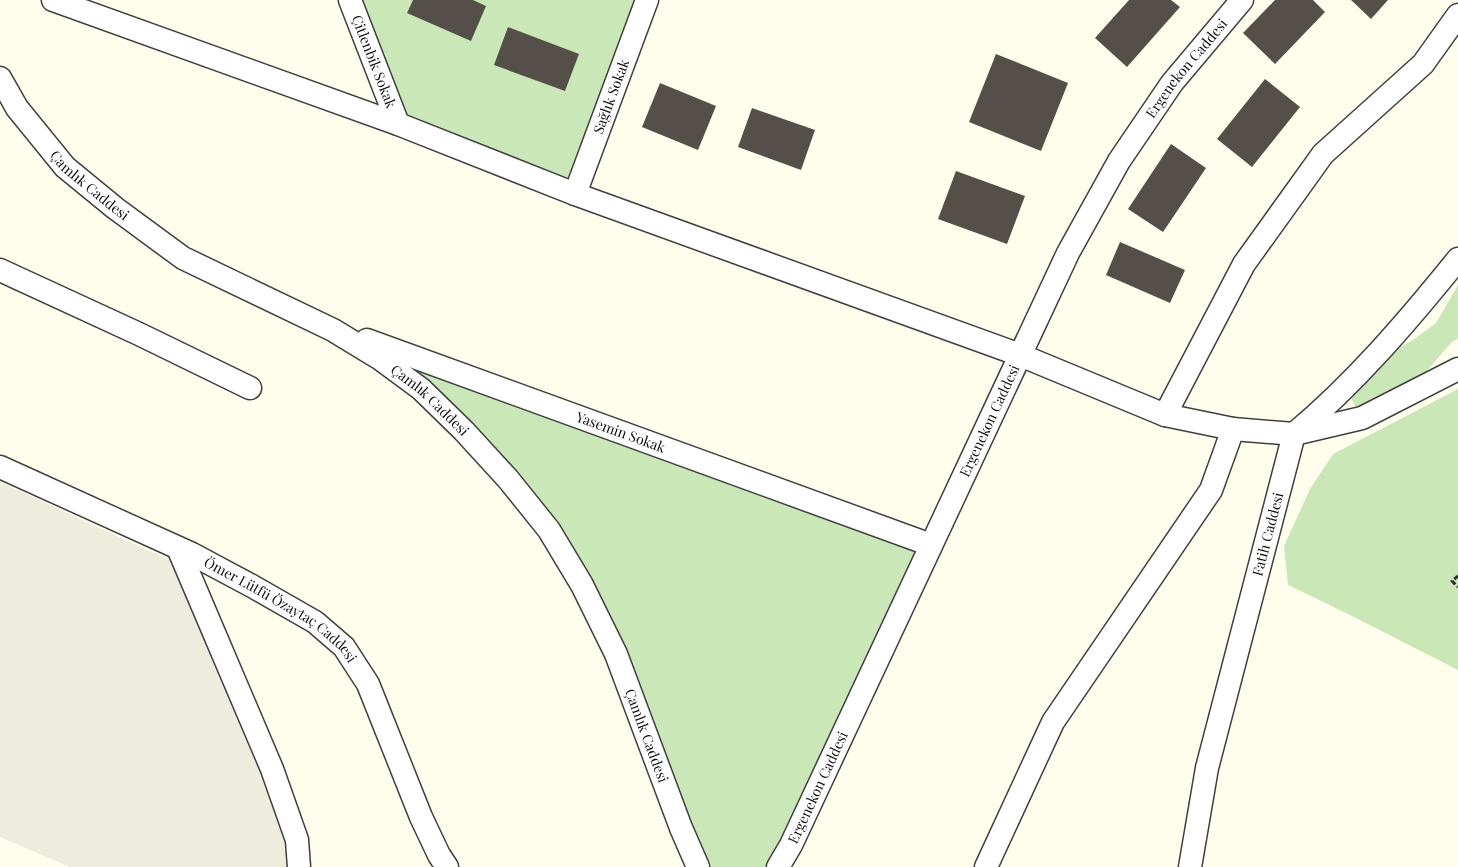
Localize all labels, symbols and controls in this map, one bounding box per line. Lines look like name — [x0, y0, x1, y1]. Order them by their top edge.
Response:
street label: Çitlenbik Sokak — [348, 12, 401, 111]
street label: Ergenekon Caddesi — [1141, 14, 1231, 122]
street label: Sağlık Sokak — [588, 56, 633, 136]
street label: Çamlık Caddesi — [46, 146, 133, 224]
street label: Çamlık Caddesi — [387, 360, 474, 439]
street label: Ergenekon Caddesi — [955, 361, 1023, 480]
street label: Yasemin Sokak — [573, 407, 668, 457]
street label: Fatih Caddesi — [1247, 490, 1287, 578]
street label: Ömer Lütfü Özaytaç Caddesi — [201, 552, 361, 666]
street label: Çamlık Caddesi — [621, 686, 673, 785]
street label: Ergenekon Caddesi — [783, 728, 852, 847]

